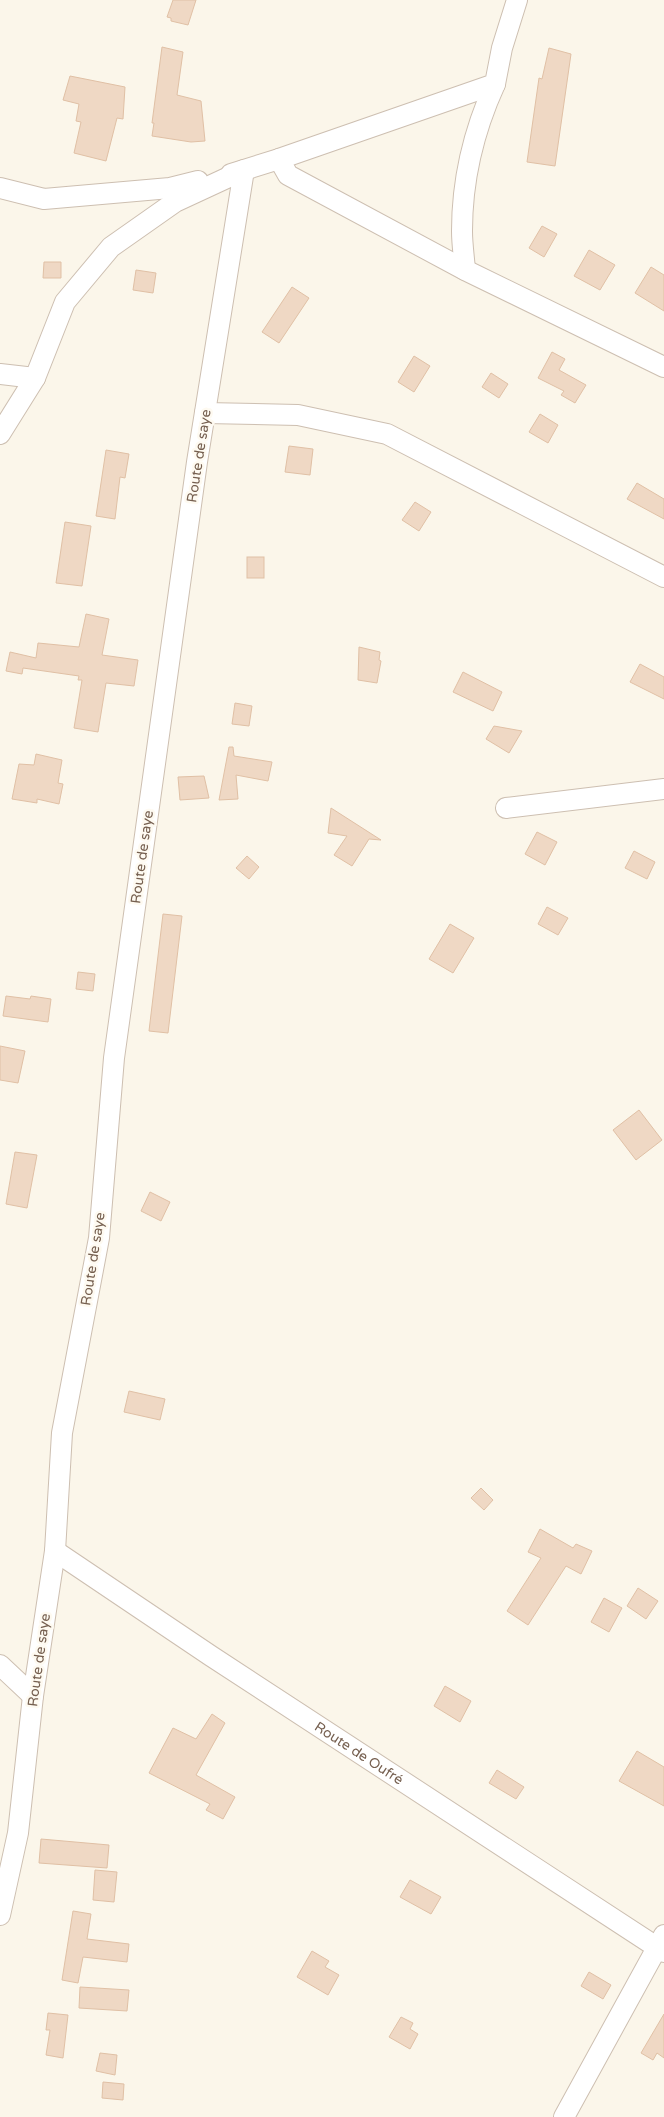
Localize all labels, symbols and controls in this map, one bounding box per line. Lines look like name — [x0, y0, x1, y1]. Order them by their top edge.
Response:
street label: Route de saye — [183, 408, 215, 504]
street label: Route de saye — [127, 809, 157, 905]
street label: Route de saye — [77, 1211, 109, 1307]
street label: Route de saye — [24, 1612, 54, 1708]
street label: Route de Oufré — [312, 1718, 407, 1788]

